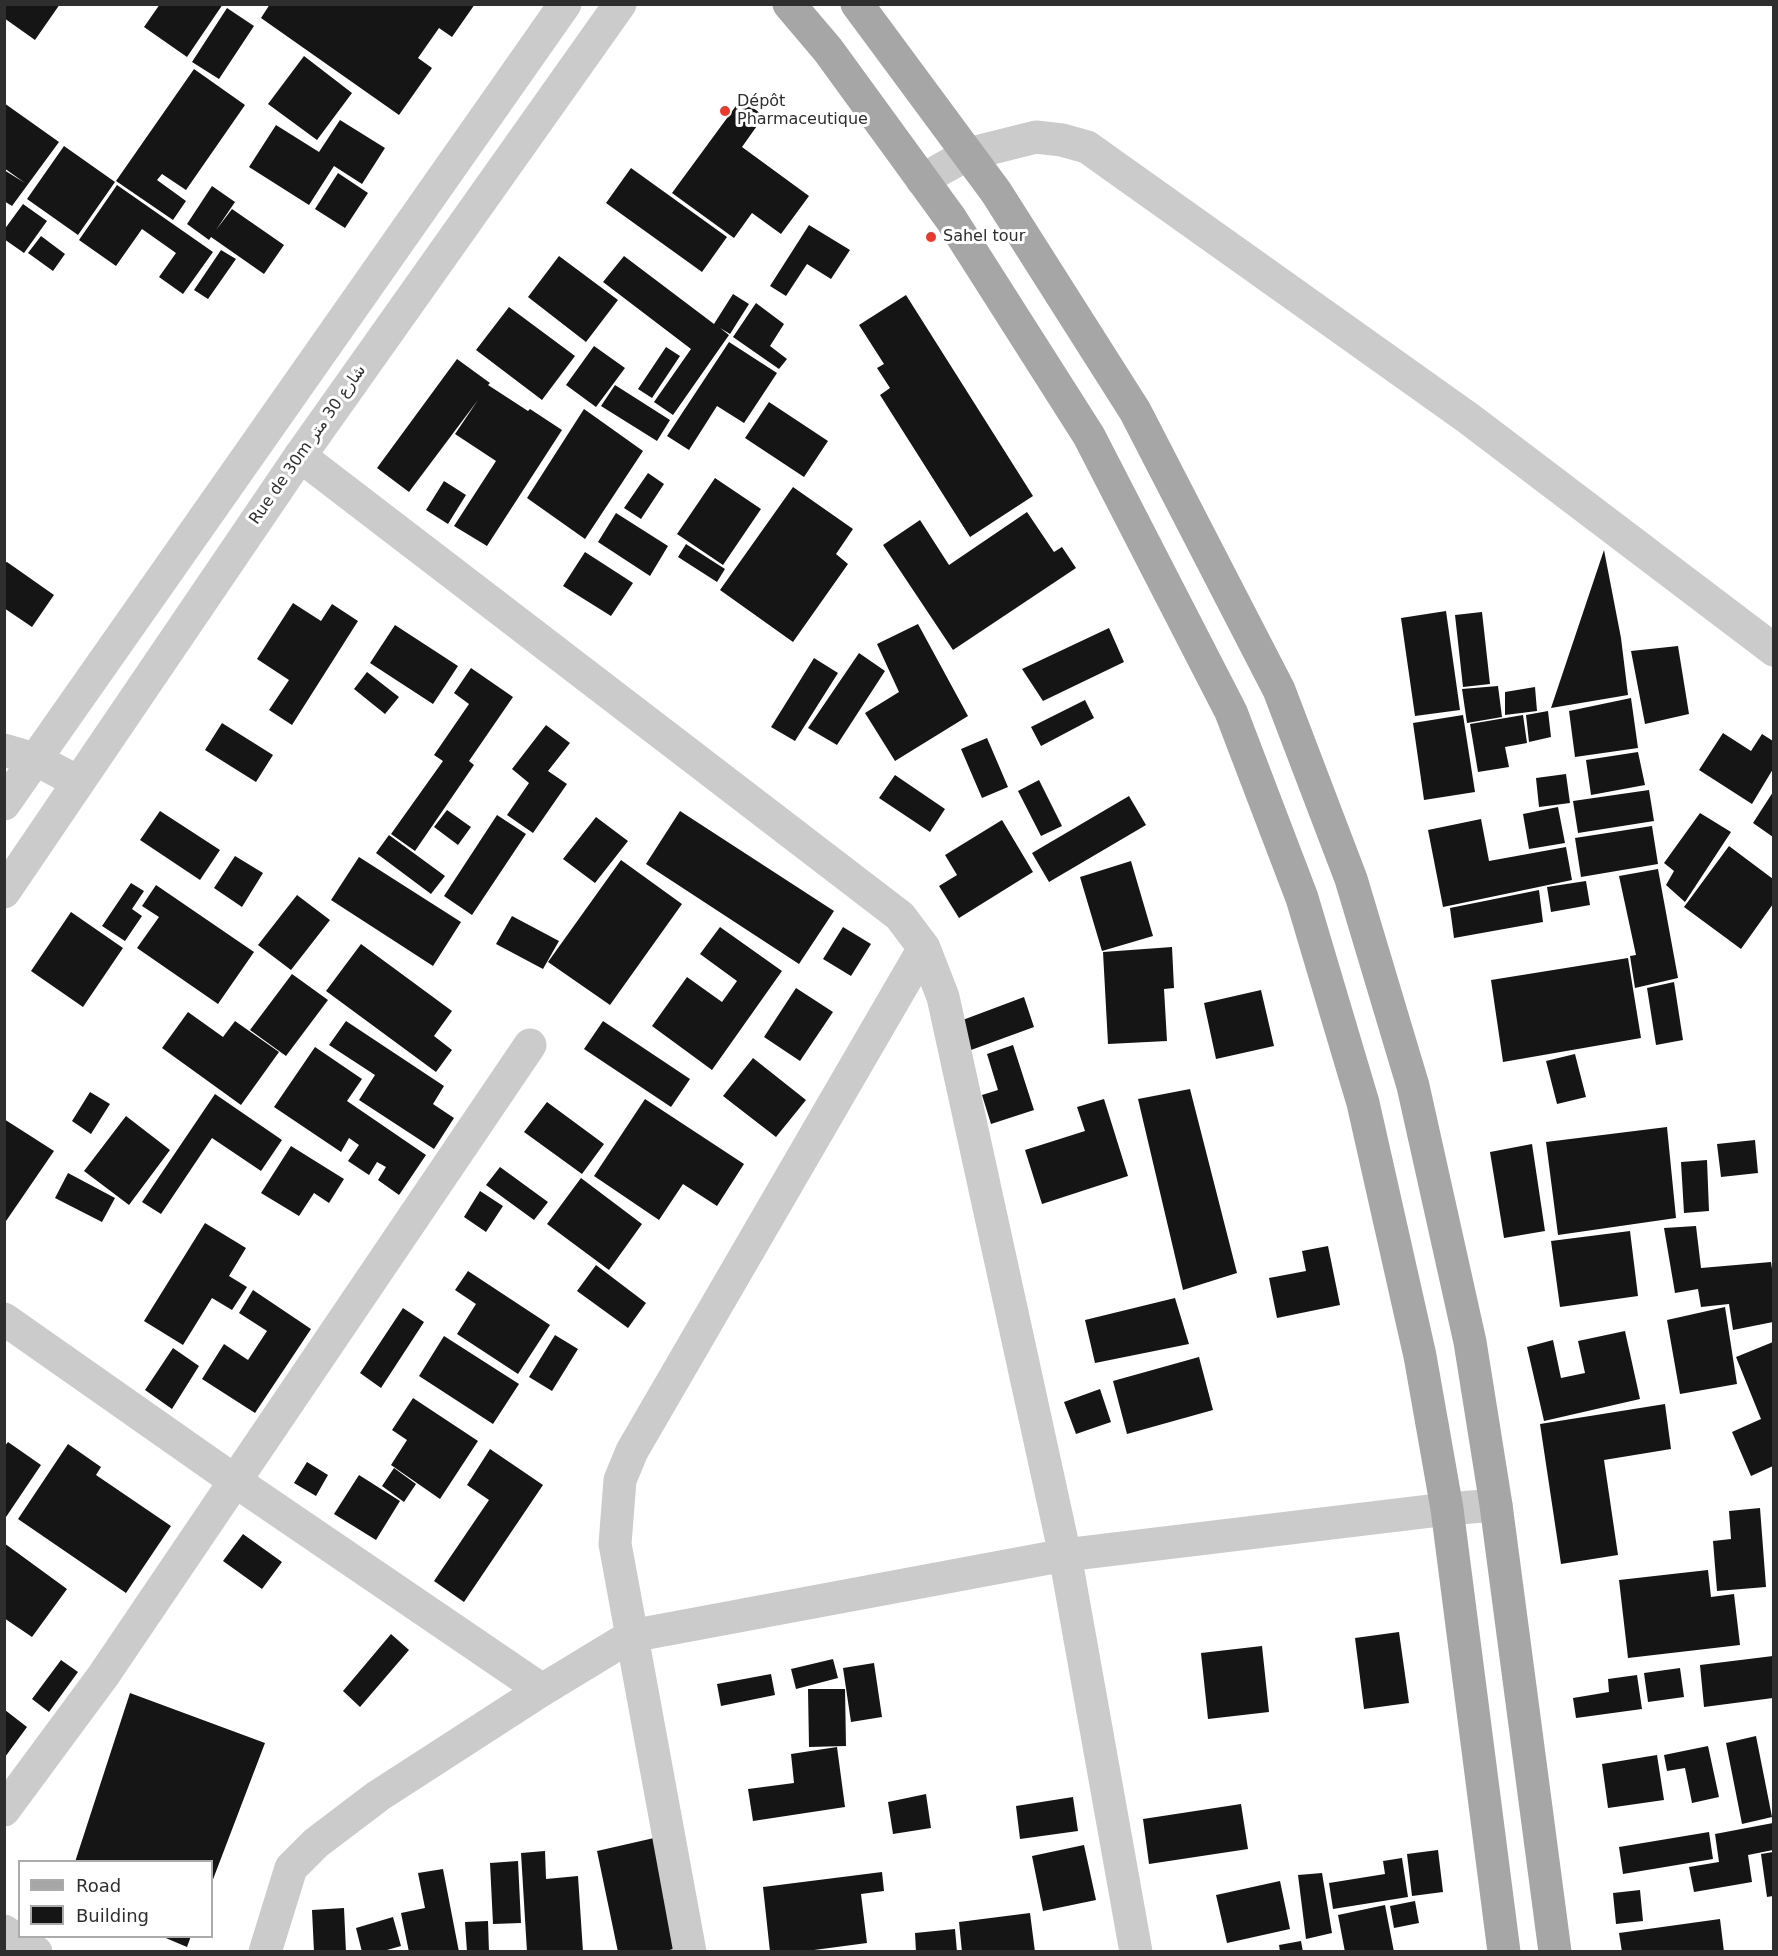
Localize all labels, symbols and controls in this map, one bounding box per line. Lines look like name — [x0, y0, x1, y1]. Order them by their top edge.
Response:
place label: Dépôt Pharmaceutique — [737, 92, 868, 130]
marker: Dépôt Pharmaceutique — [718, 104, 732, 118]
place label: Sahel tour — [943, 227, 1025, 247]
marker: Sahel tour — [924, 230, 938, 244]
street label: Rue de 30m شارع 30 متر — [246, 362, 370, 528]
legend — [18, 1860, 213, 1938]
text: Road — [76, 1875, 121, 1896]
text: Building — [76, 1905, 149, 1926]

